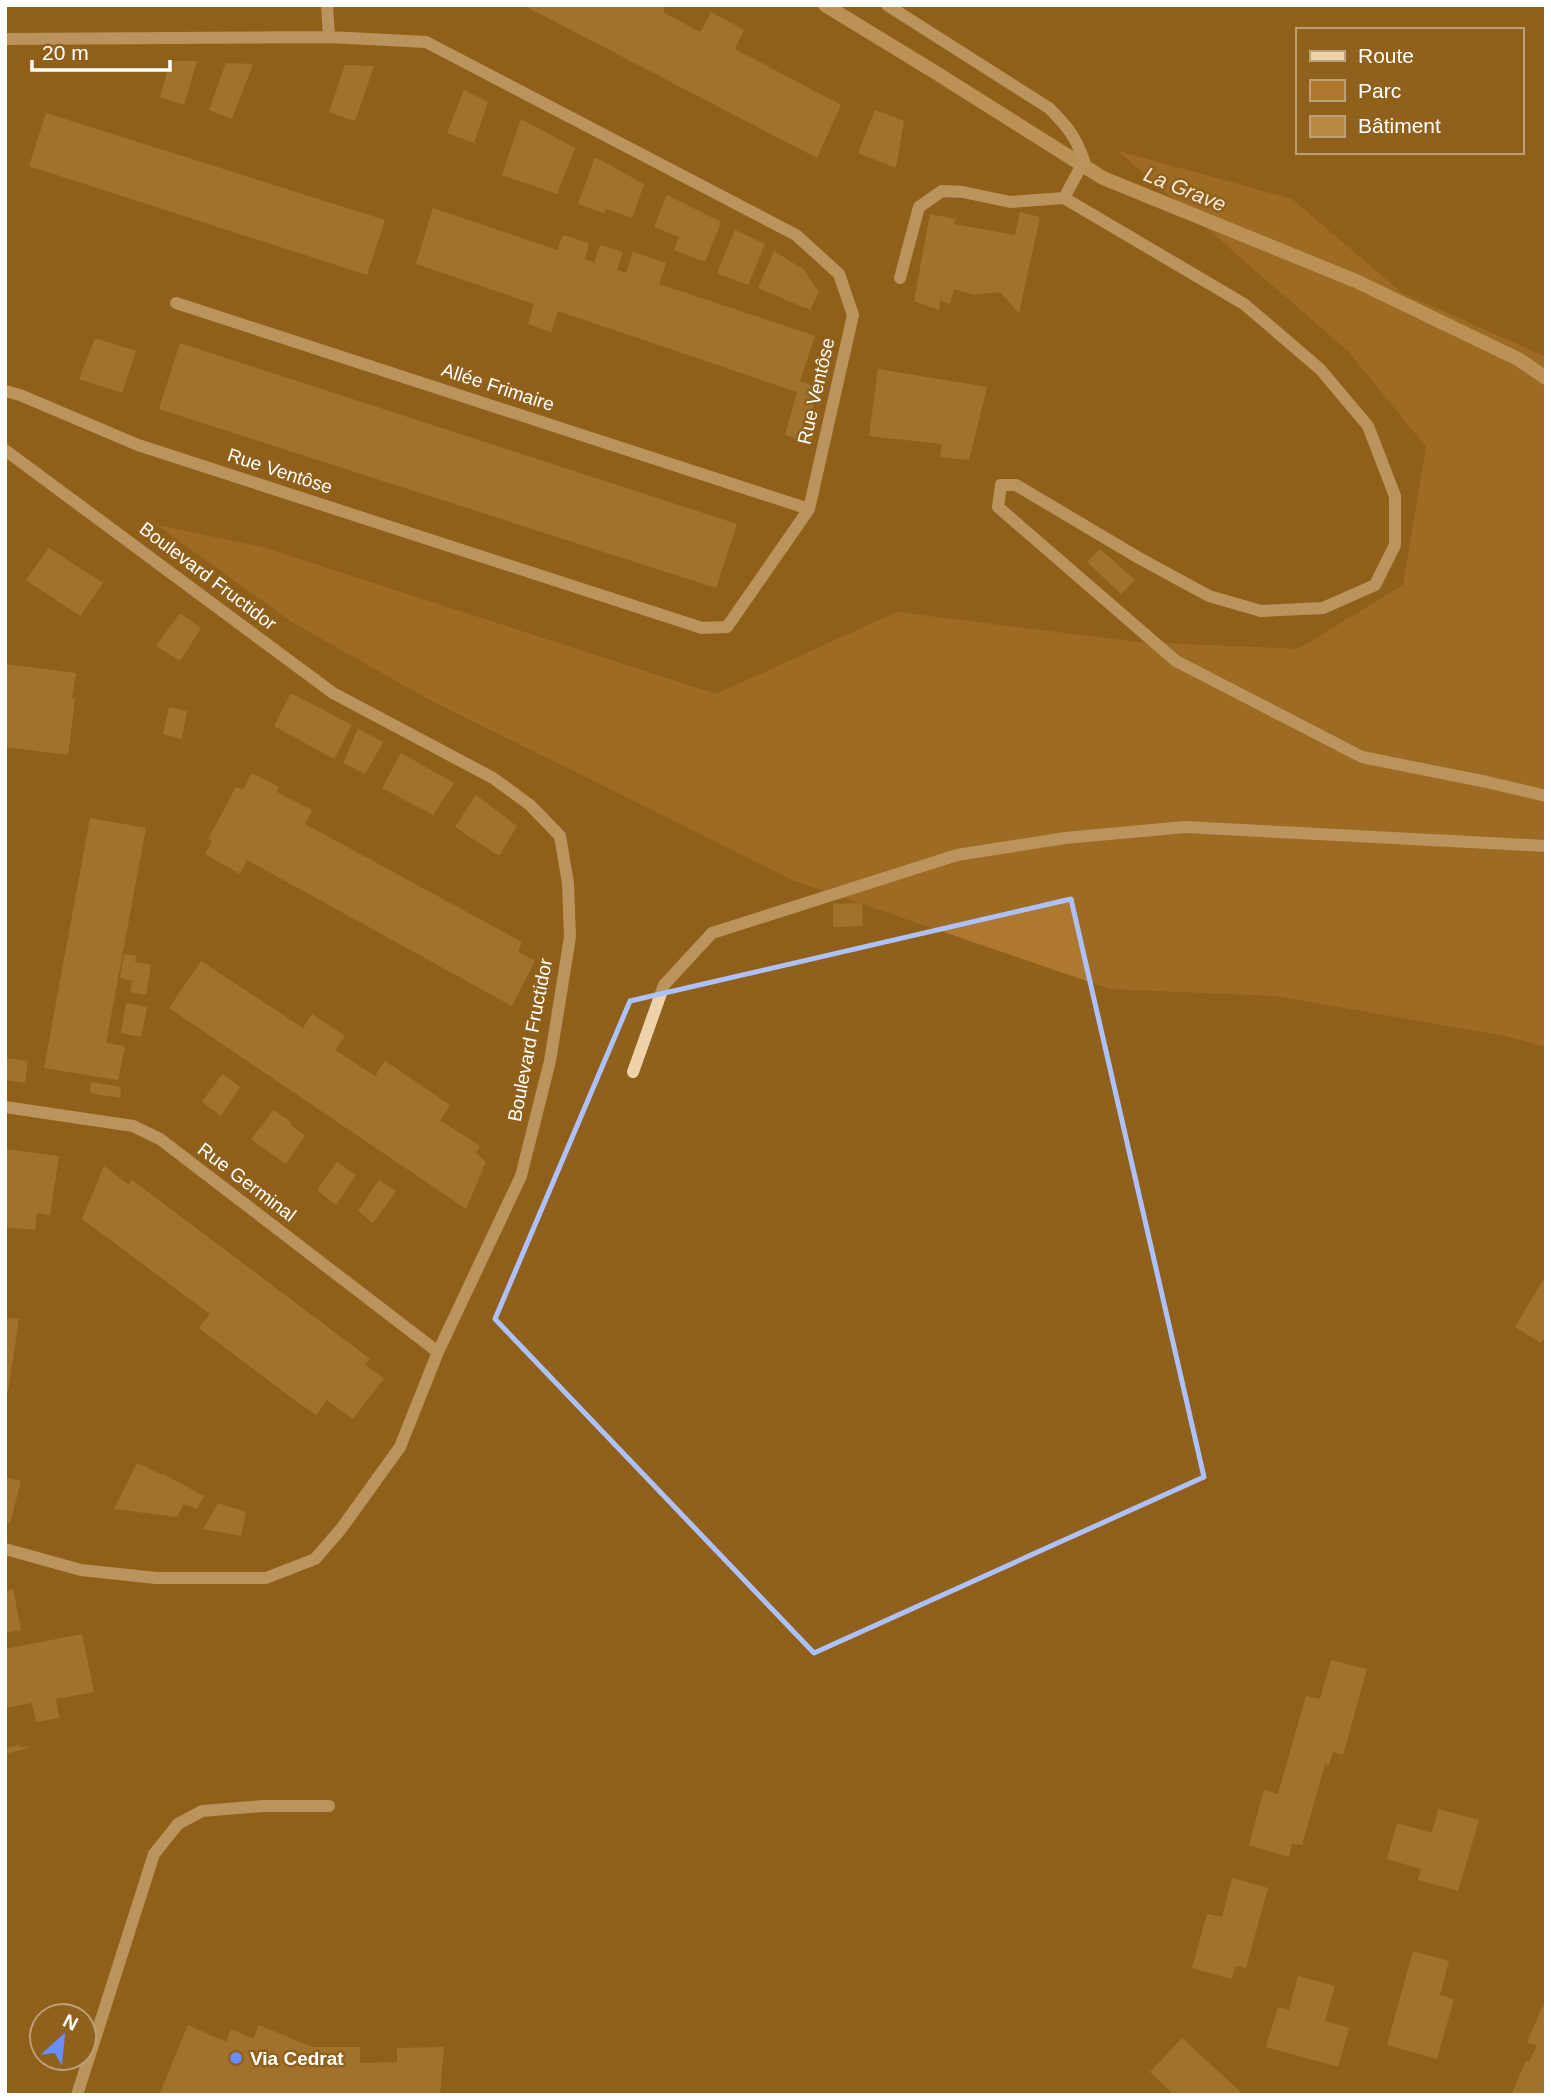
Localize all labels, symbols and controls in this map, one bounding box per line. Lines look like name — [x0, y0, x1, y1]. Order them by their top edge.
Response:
scale bar — [32, 28, 170, 72]
legend — [1296, 28, 1523, 154]
text: 20 m — [42, 41, 89, 64]
text: Route — [1358, 44, 1414, 67]
text: Parc — [1358, 79, 1401, 102]
text: Bâtiment — [1358, 114, 1441, 137]
water label: La Grave — [1141, 162, 1229, 216]
street label: Rue Ventôse — [794, 336, 838, 446]
street label: Allée Frimaire — [439, 359, 557, 415]
street label: Rue Ventôse — [225, 444, 335, 498]
street label: Boulevard Fructidor — [135, 518, 281, 635]
street label: Boulevard Fructidor — [504, 956, 556, 1123]
street label: Rue Germinal — [194, 1138, 300, 1226]
north arrow — [28, 2002, 98, 2072]
text: N — [60, 2010, 81, 2035]
place label: Via Cedrat — [250, 2048, 344, 2069]
marker: Via Cedrat — [228, 2050, 244, 2066]

